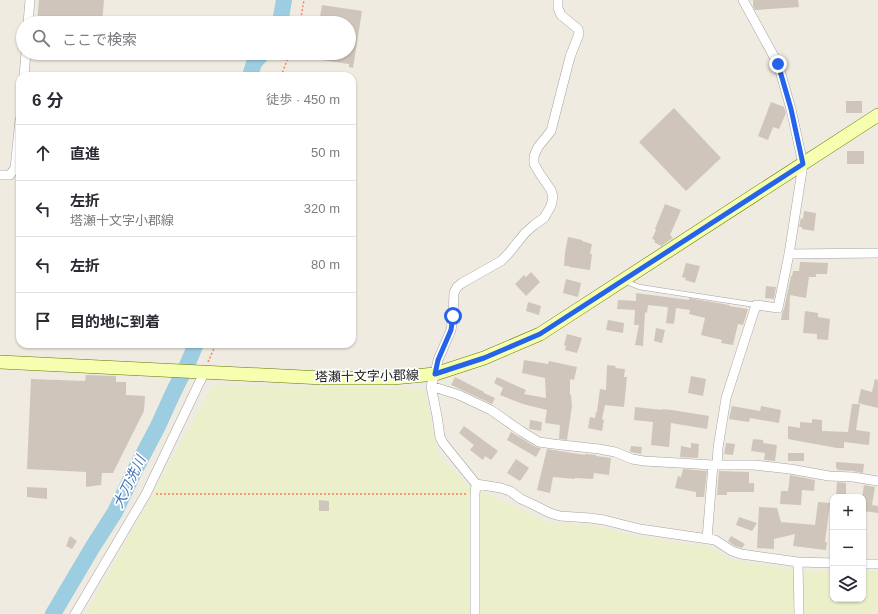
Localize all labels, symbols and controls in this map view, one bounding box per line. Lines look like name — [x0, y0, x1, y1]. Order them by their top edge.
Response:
search box — [16, 16, 356, 60]
icon: search — [30, 27, 52, 49]
text: ここで検索 — [62, 31, 137, 48]
route end — [769, 55, 787, 73]
text: 6 分 — [32, 91, 63, 110]
text: 徒歩 · 450 m — [266, 92, 340, 107]
icon: ahead — [32, 142, 54, 164]
text: 直進 — [70, 145, 100, 162]
text: 50 m — [311, 145, 340, 160]
text: 左折 — [70, 192, 100, 209]
icon: left — [32, 198, 54, 220]
text: 320 m — [304, 201, 340, 216]
text: 塔瀬十文字小郡線 — [70, 213, 174, 228]
icon: left — [32, 254, 54, 276]
text: 左折 — [70, 257, 100, 274]
text: 80 m — [311, 257, 340, 272]
route start — [444, 307, 462, 325]
icon: arrive — [32, 310, 54, 332]
text: 目的地に到着 — [70, 313, 160, 330]
street label: 塔瀬十文字小郡線 — [315, 368, 419, 384]
water label: 大刀洗川 — [110, 452, 149, 511]
map controls — [830, 494, 866, 602]
button: + — [830, 494, 866, 530]
button: − — [830, 530, 866, 566]
button: layers — [830, 566, 866, 602]

